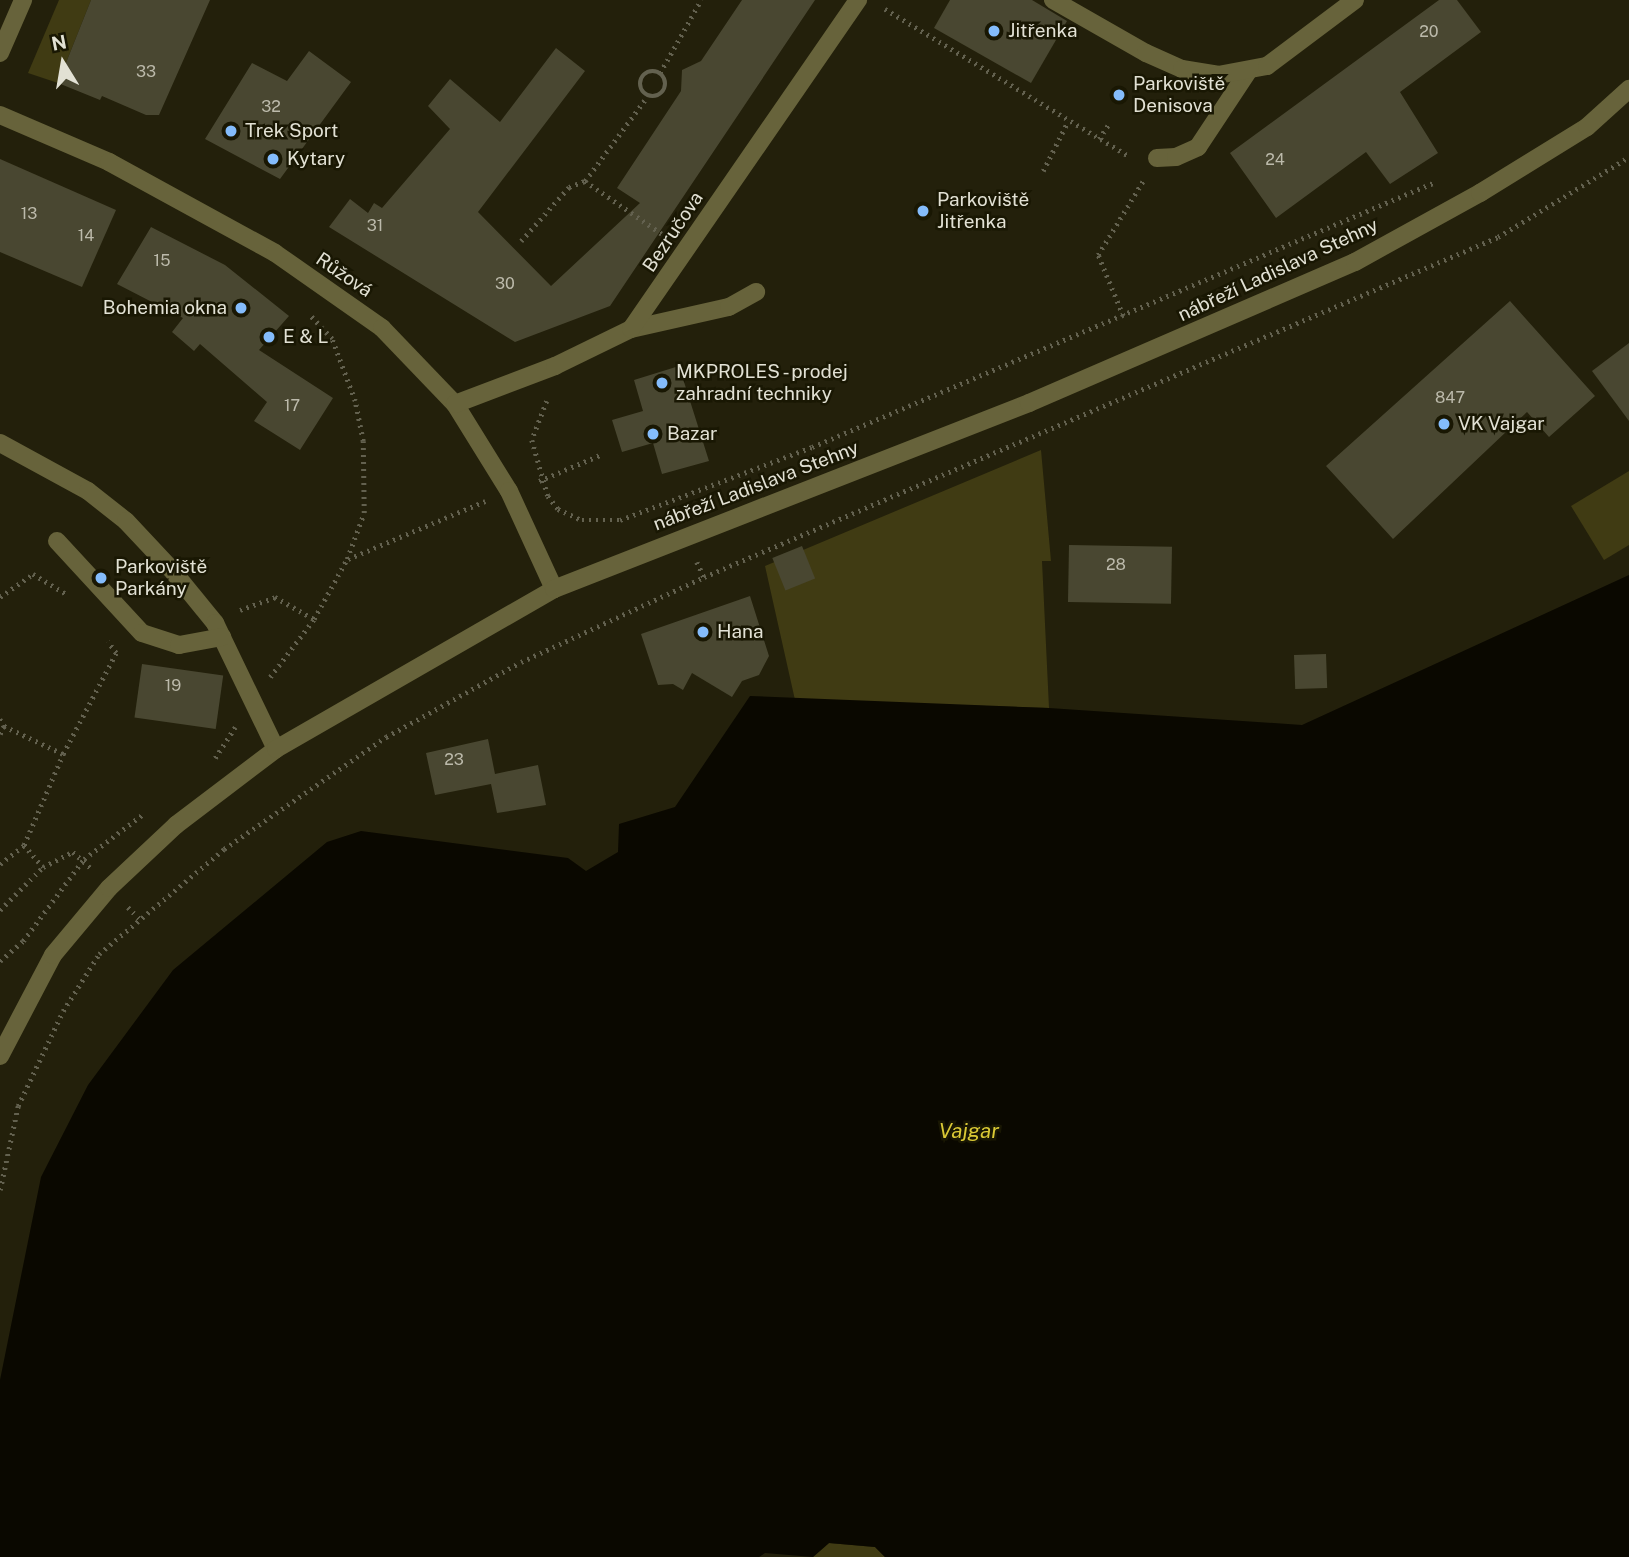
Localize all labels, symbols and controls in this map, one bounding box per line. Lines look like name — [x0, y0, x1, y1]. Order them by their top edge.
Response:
place label: Jitřenka — [1008, 20, 1077, 42]
house number: 20 — [1419, 22, 1439, 42]
marker: Jitřenka — [986, 23, 1002, 39]
north arrow — [28, 28, 98, 98]
text: N — [50, 30, 68, 55]
house number: 33 — [136, 62, 156, 82]
place label: Parkoviště Denisova — [1133, 73, 1225, 117]
marker: Parkoviště Denisova — [1111, 87, 1127, 103]
house number: 32 — [261, 97, 281, 117]
place label: Trek Sport — [245, 120, 338, 142]
marker: Trek Sport — [223, 123, 239, 139]
place label: Kytary — [287, 148, 345, 170]
house number: 24 — [1265, 150, 1285, 170]
marker: Kytary — [265, 151, 281, 167]
street label: Bezručova — [638, 188, 708, 276]
place label: Parkoviště Jitřenka — [937, 189, 1029, 233]
marker: Parkoviště Jitřenka — [915, 203, 931, 219]
house number: 13 — [21, 204, 37, 224]
street label: nábřeží Ladislava Stehny — [1174, 214, 1382, 326]
house number: 31 — [367, 216, 383, 236]
house number: 14 — [78, 226, 94, 246]
street label: Růžová — [311, 248, 377, 302]
house number: 15 — [154, 251, 170, 271]
house number: 30 — [495, 274, 515, 294]
place label: Bohemia okna — [103, 297, 227, 319]
marker: Bohemia okna — [233, 300, 249, 316]
place label: E & L — [283, 326, 328, 348]
marker: E & L — [261, 329, 277, 345]
place label: MKPROLES - prodej zahradní techniky — [676, 361, 853, 405]
marker: MKPROLES - prodej zahradní techniky — [654, 375, 670, 391]
house number: 847 — [1435, 388, 1465, 408]
house number: 17 — [284, 396, 300, 416]
place label: VK Vajgar — [1458, 413, 1545, 435]
marker: VK Vajgar — [1436, 416, 1452, 432]
place label: Bazar — [667, 423, 717, 445]
marker: Bazar — [645, 426, 661, 442]
street label: nábřeží Ladislava Stehny — [650, 436, 862, 536]
house number: 28 — [1106, 555, 1126, 575]
place label: Parkoviště Parkány — [115, 556, 207, 600]
marker: Parkoviště Parkány — [93, 570, 109, 586]
place label: Hana — [717, 621, 763, 643]
marker: Hana — [695, 624, 711, 640]
house number: 19 — [165, 676, 181, 696]
house number: 23 — [444, 750, 464, 770]
water label: Vajgar — [939, 1118, 999, 1144]

